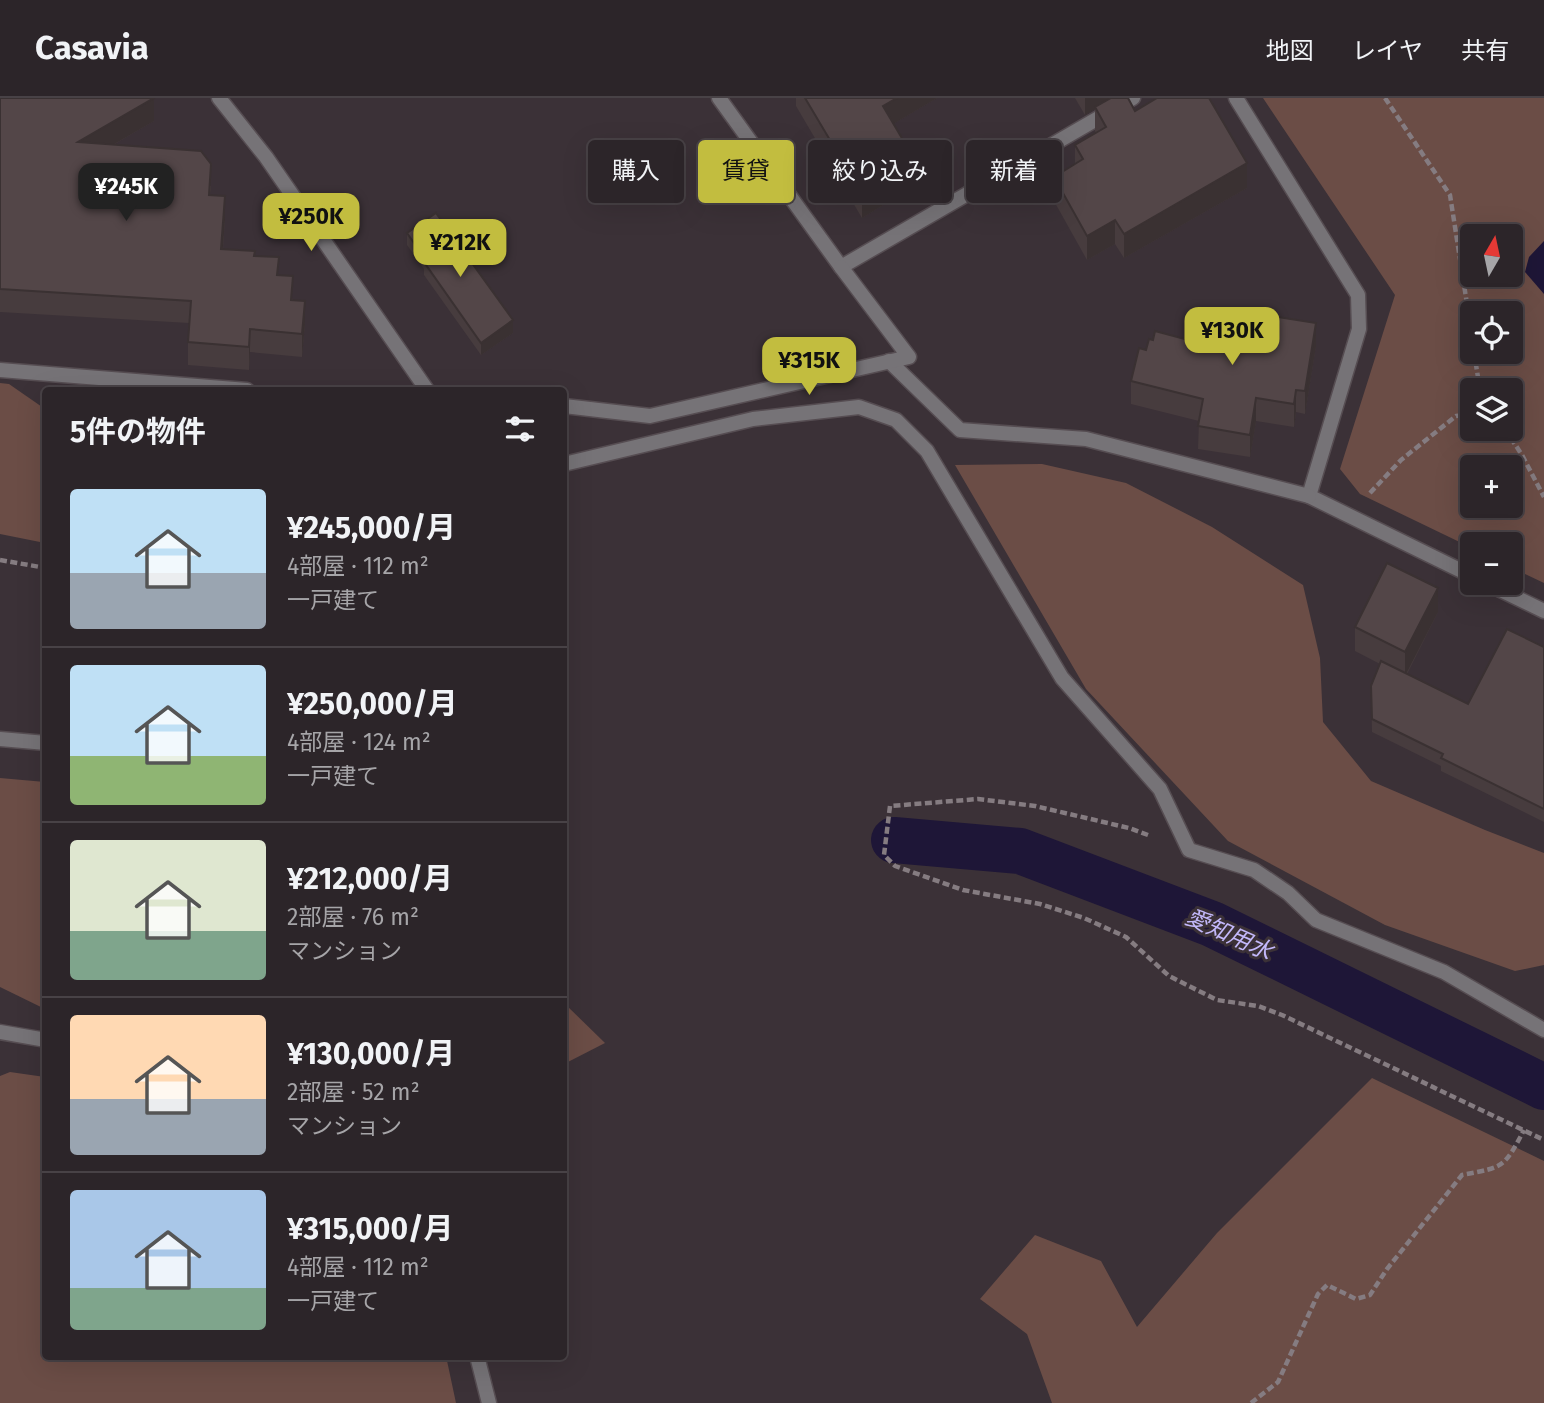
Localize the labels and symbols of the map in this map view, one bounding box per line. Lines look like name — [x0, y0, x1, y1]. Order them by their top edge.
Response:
pin: ¥245K — [77, 164, 175, 223]
pin: ¥250K — [262, 194, 360, 253]
pin: ¥212K — [411, 220, 509, 279]
north arrow — [1460, 224, 1522, 287]
pin: ¥130K — [1183, 308, 1281, 367]
pin: ¥315K — [760, 338, 858, 397]
water label: 愛知用水 — [1181, 903, 1279, 967]

